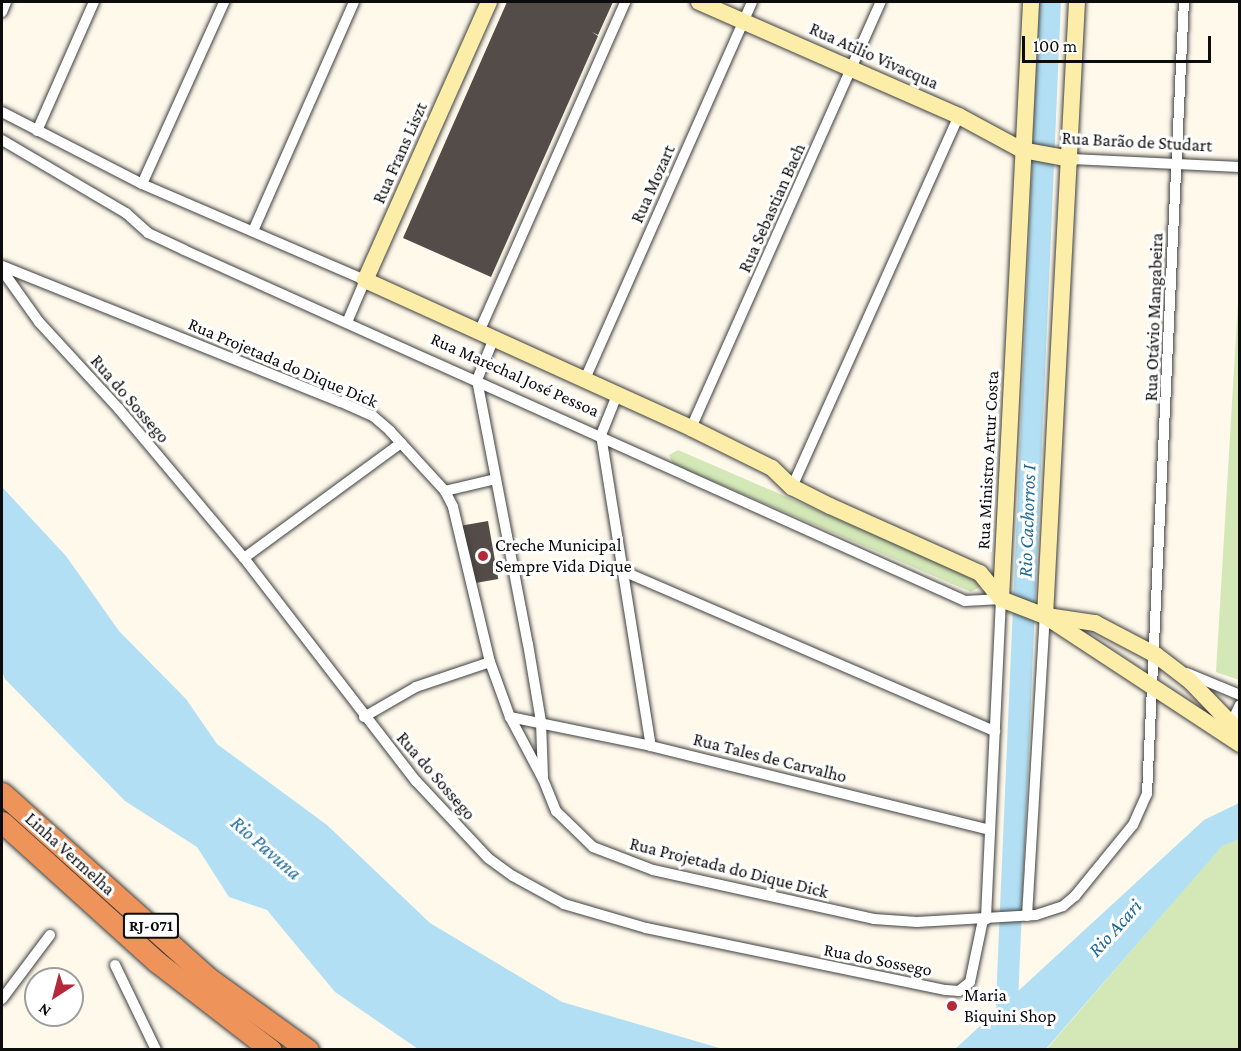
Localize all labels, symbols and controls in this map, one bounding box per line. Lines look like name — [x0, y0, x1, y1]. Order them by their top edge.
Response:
street label: Rua Atilio Vivacqua — [806, 18, 942, 94]
scale bar — [1025, 24, 1214, 62]
text: 100 m — [1033, 36, 1077, 56]
street label: Rua Frans Liszt — [368, 99, 432, 207]
street label: Rua Barão de Studart — [1061, 127, 1213, 157]
street label: Rua Sebastian Bach — [734, 140, 810, 276]
street label: Rua Mozart — [626, 142, 680, 226]
street label: Rua Otávio Mangabeira — [1140, 232, 1168, 402]
street label: Rua Projetada do Dique Dick — [185, 313, 381, 413]
street label: Rua Marechal José Pessoa — [427, 328, 603, 422]
street label: Rua do Sossego — [86, 351, 174, 447]
street label: Rua Ministro Artur Costa — [973, 370, 1003, 550]
water label: Rio Cachorros I — [1013, 464, 1041, 578]
place label: Creche Municipal Sempre Vida Dique — [495, 535, 632, 578]
marker: Creche Municipal Sempre Vida Dique — [476, 549, 490, 563]
street label: Rua do Sossego — [392, 728, 480, 824]
street label: Rua Tales de Carvalho — [691, 728, 849, 788]
street label: Linha Vermelha — [21, 808, 119, 900]
water label: Rio Pavuna — [226, 811, 306, 885]
street label: Rua Projetada do Dique Dick — [627, 833, 831, 903]
water label: Rio Acari — [1083, 894, 1147, 962]
road number: RJ-071 — [122, 913, 180, 939]
street label: Rua do Sossego — [822, 939, 934, 981]
north arrow — [24, 967, 84, 1027]
place label: Maria Biquini Shop — [964, 985, 1056, 1028]
marker: Maria Biquini Shop — [945, 999, 959, 1013]
text: N — [35, 1000, 54, 1020]

